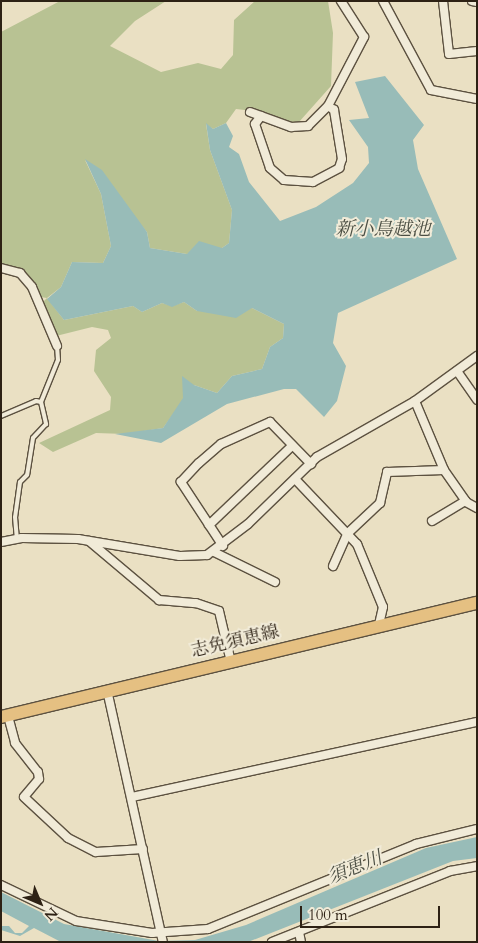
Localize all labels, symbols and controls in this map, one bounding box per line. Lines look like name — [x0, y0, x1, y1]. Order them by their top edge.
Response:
water label: 新小鳥越池 — [336, 219, 430, 241]
street label: 志免須恵線 — [189, 621, 281, 663]
water label: 須恵川 — [324, 847, 386, 889]
north arrow — [15, 878, 65, 928]
scale bar — [303, 896, 443, 928]
text: N — [40, 903, 62, 925]
text: 100 m — [308, 905, 348, 925]

